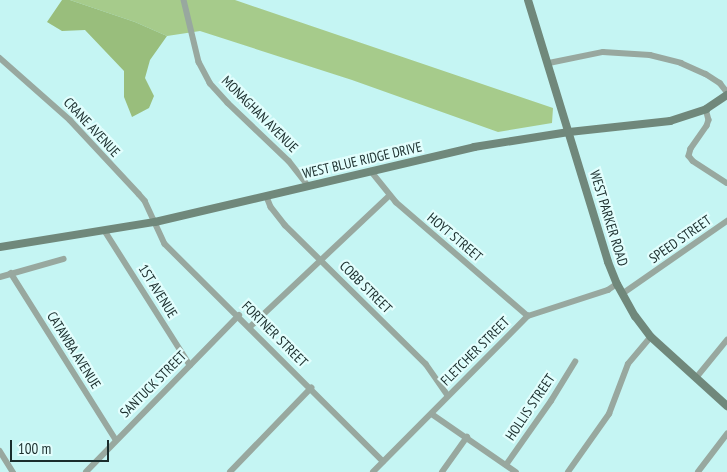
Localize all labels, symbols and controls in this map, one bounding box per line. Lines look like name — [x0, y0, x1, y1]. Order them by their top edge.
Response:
street label: MONAGHAN AVENUE — [218, 72, 302, 156]
street label: CRANE AVENUE — [60, 94, 124, 160]
street label: WEST BLUE RIDGE DRIVE — [301, 138, 423, 182]
street label: WEST PARKER ROAD — [586, 168, 632, 268]
street label: HOYT STREET — [424, 209, 486, 265]
street label: SPEED STREET — [646, 212, 714, 266]
street label: COBB STREET — [336, 257, 396, 317]
street label: 1ST AVENUE — [135, 261, 181, 321]
street label: FORTNER STREET — [239, 298, 311, 370]
street label: CATAWBA AVENUE — [43, 308, 105, 392]
street label: FLETCHER STREET — [437, 313, 513, 389]
street label: SANTUCK STREET — [116, 347, 190, 421]
street label: HOLLIS STREET — [502, 371, 558, 443]
scale bar — [12, 430, 111, 462]
text: 100 m — [18, 439, 51, 458]

